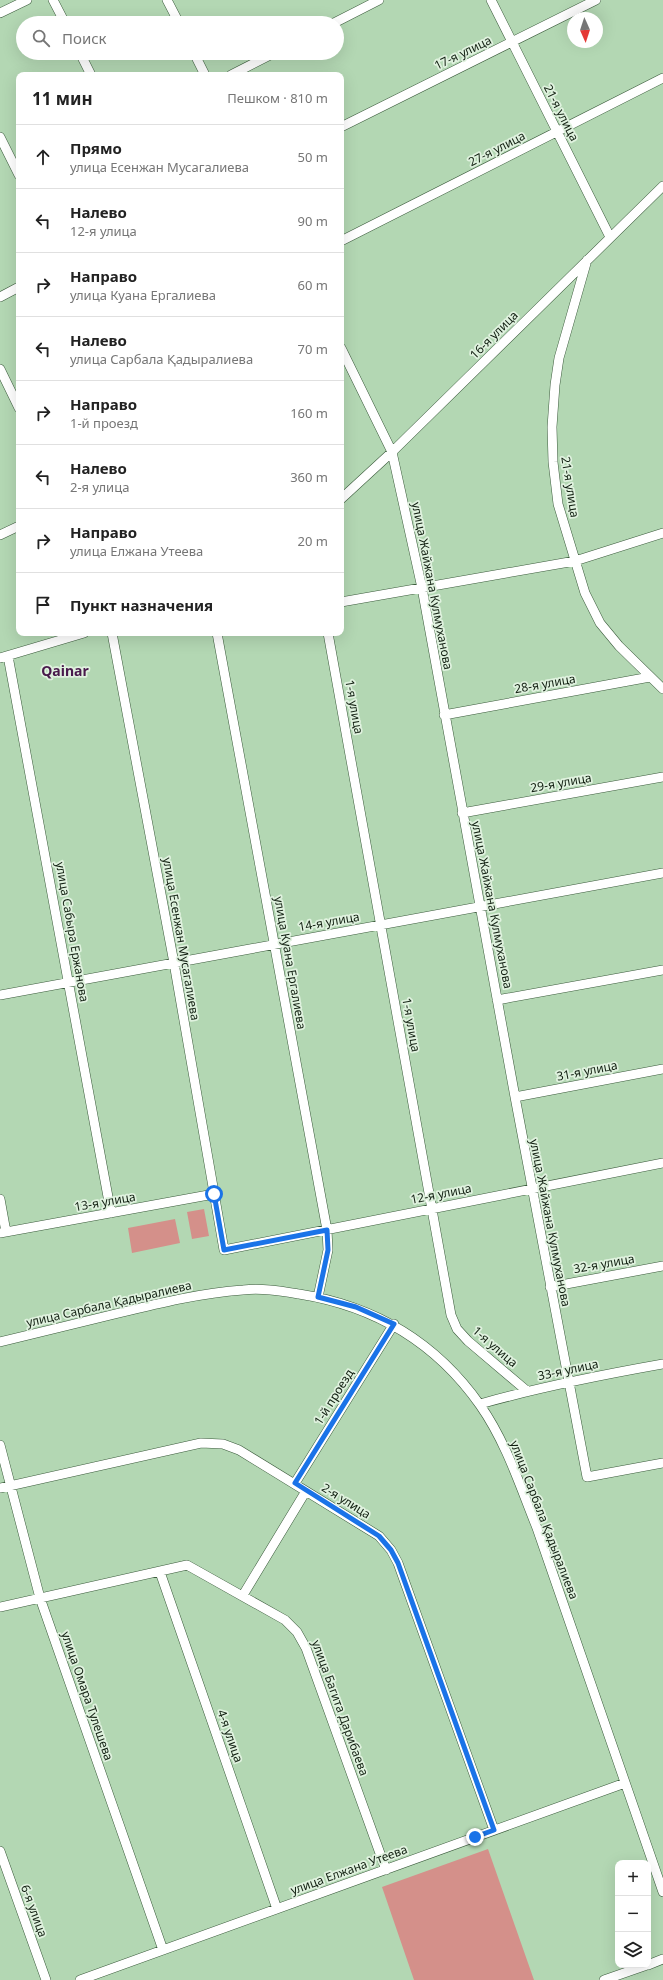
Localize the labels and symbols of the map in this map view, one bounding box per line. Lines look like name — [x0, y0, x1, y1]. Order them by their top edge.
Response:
north arrow — [567, 12, 603, 48]
street label: 17-я улица — [431, 31, 494, 74]
street label: 21-я улица — [540, 81, 583, 144]
street label: 27-я улица — [465, 127, 528, 170]
street label: 16-я улица — [466, 307, 521, 362]
street label: 21-я улица — [557, 455, 584, 519]
street label: улица Жайжана Кулмуханова — [408, 501, 457, 671]
district label: Qainar — [41, 661, 89, 680]
street label: 28-я улица — [513, 670, 577, 697]
street label: 1-я улица — [341, 678, 368, 735]
street label: 29-я улица — [529, 769, 593, 796]
street label: улица Жайжана Кулмуханова — [468, 820, 517, 990]
street label: улица Есенжан Мусагалиева — [159, 856, 204, 1022]
street label: улица Сабыра Ержанова — [52, 860, 93, 1003]
street label: улица Куана Ергалиева — [270, 895, 311, 1031]
street label: 14-я улица — [297, 908, 361, 935]
street label: 1-я улица — [398, 996, 425, 1053]
street label: 31-я улица — [555, 1056, 619, 1085]
street label: улица Жайжана Кулмуханова — [526, 1138, 575, 1308]
street label: 12-я улица — [409, 1179, 473, 1208]
route start — [205, 1185, 223, 1203]
street label: 13-я улица — [73, 1188, 137, 1215]
street label: 32-я улица — [572, 1250, 636, 1277]
street label: улица Сарбала Қадыралиева — [25, 1276, 193, 1331]
street label: 1-я улица — [469, 1322, 522, 1371]
street label: 33-я улица — [536, 1355, 600, 1384]
street label: 1-й проезд — [310, 1365, 358, 1428]
street label: улица Сарбала Қадыралиева — [506, 1438, 583, 1602]
street label: 2-я улица — [319, 1479, 374, 1522]
street label: улица Омара Тулешева — [57, 1629, 118, 1763]
street label: улица Багита Дарибаева — [308, 1638, 373, 1778]
street label: 4-я улица — [214, 1707, 247, 1765]
route end — [466, 1828, 484, 1846]
street label: улица Елжана Утеева — [288, 1840, 410, 1899]
street label: 6-я улица — [17, 1882, 52, 1939]

